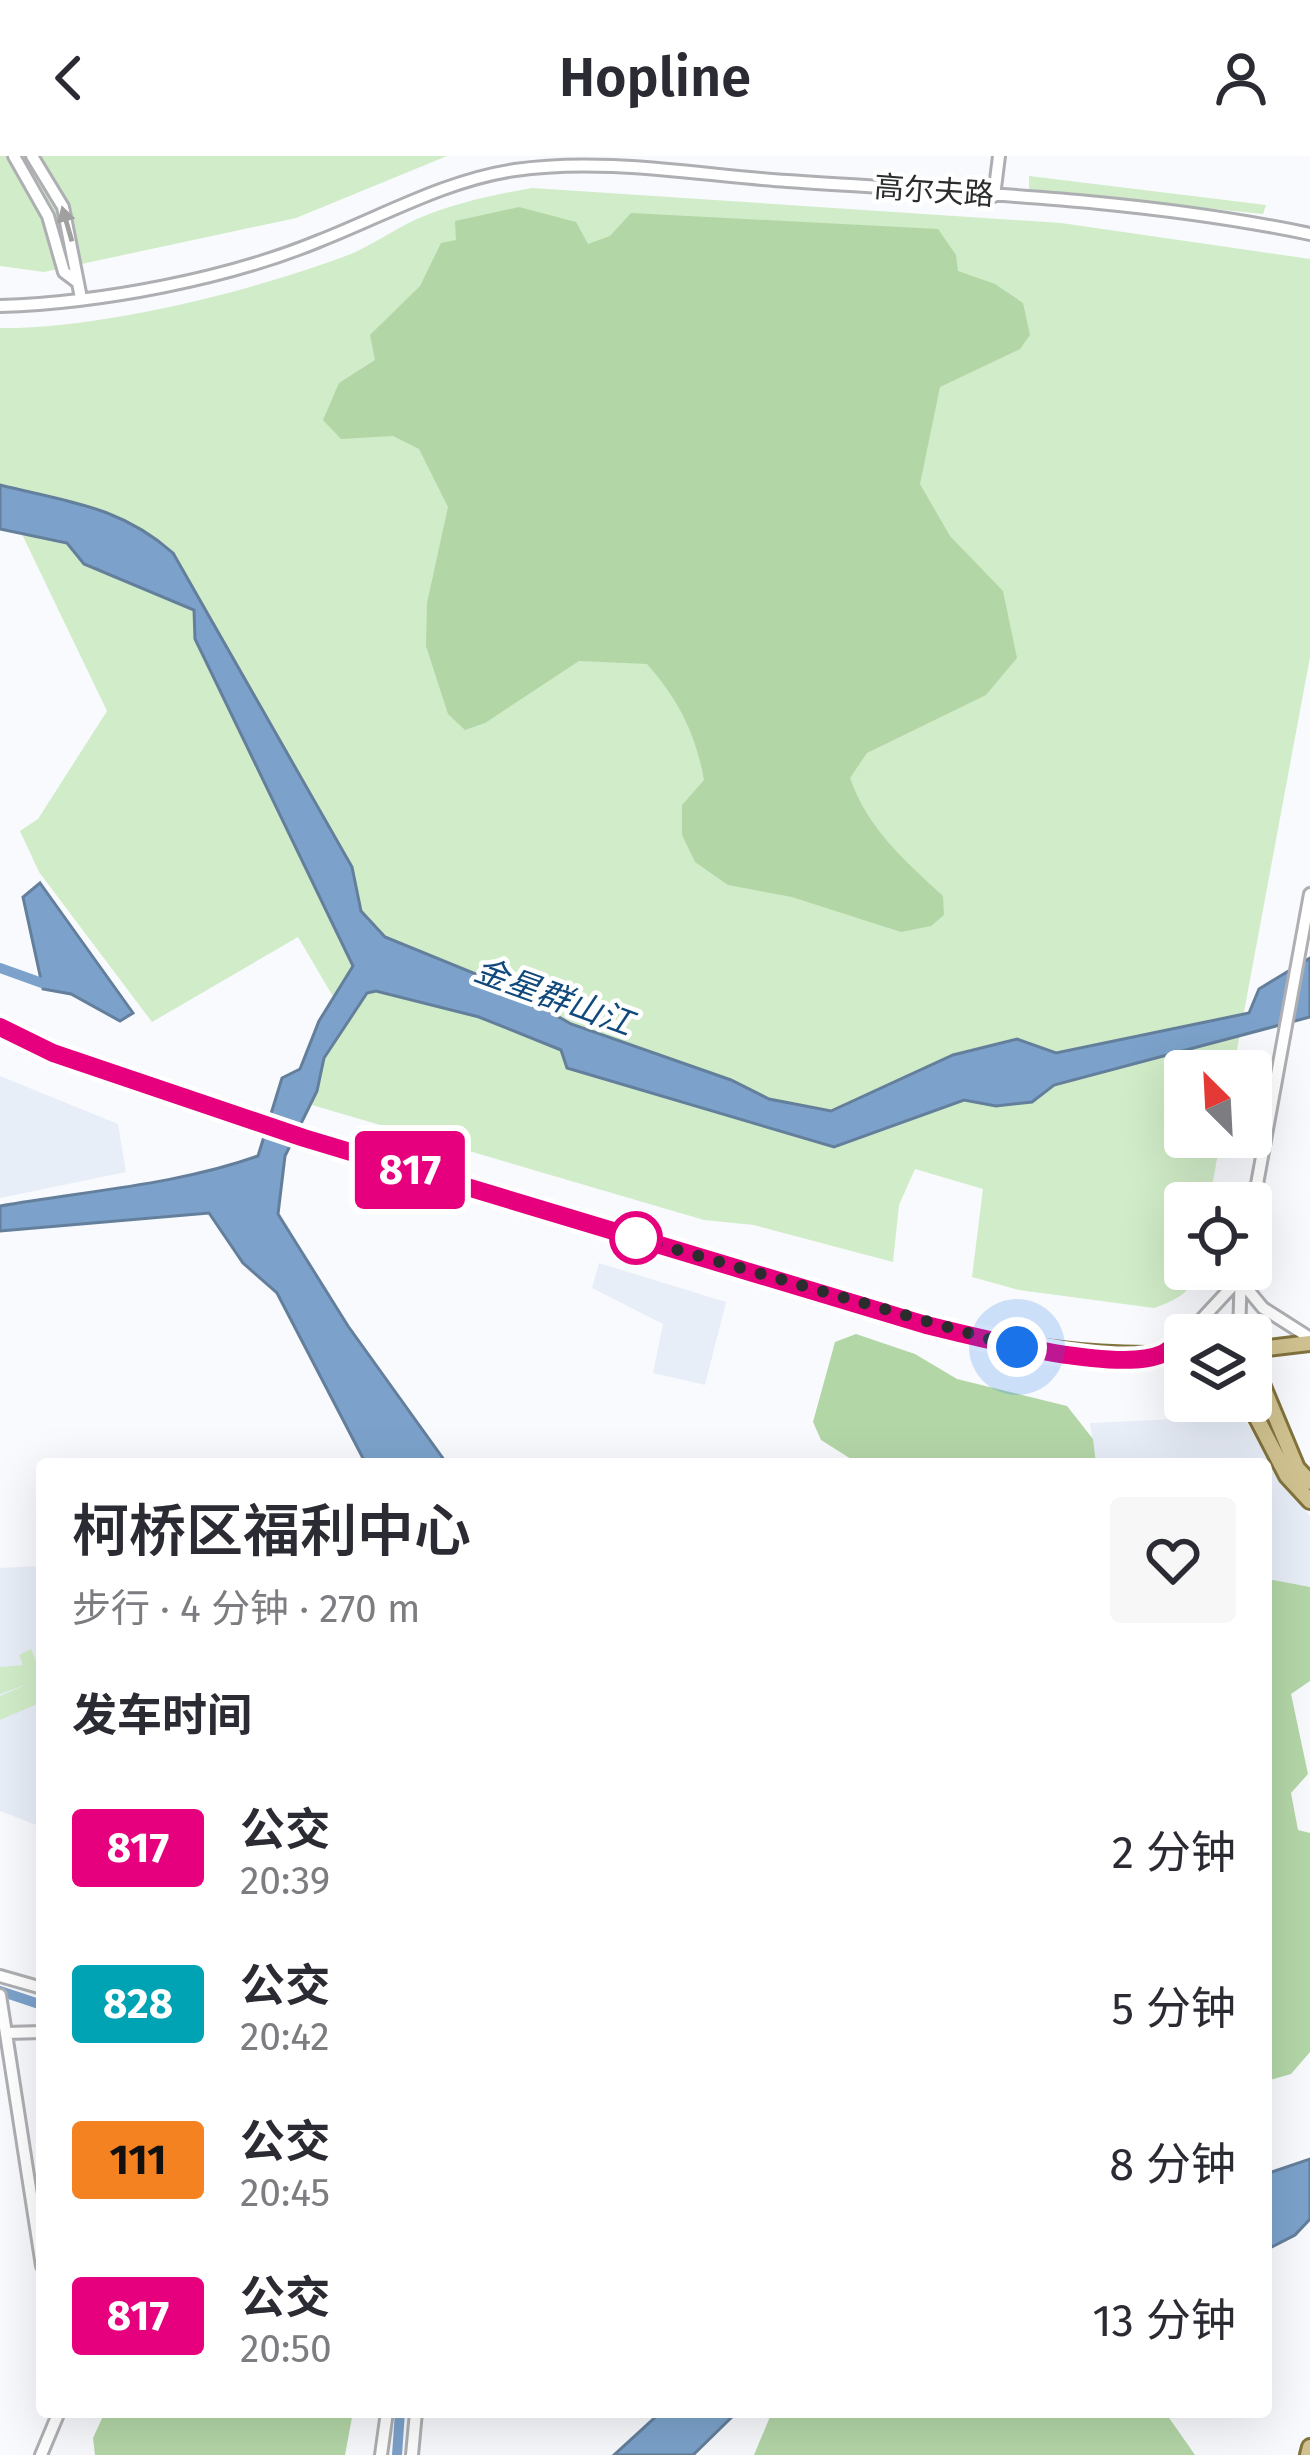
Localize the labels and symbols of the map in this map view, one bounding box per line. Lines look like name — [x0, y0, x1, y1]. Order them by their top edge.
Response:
street label: 高尔夫路 — [873, 169, 995, 213]
one-way arrow — [57, 205, 76, 242]
water label: 金星群山江 — [469, 950, 641, 1045]
north arrow — [1164, 1050, 1272, 1158]
line badge: 817 — [341, 1131, 479, 1209]
unlabelled marker — [611, 1213, 661, 1263]
your location — [987, 1317, 1047, 1377]

